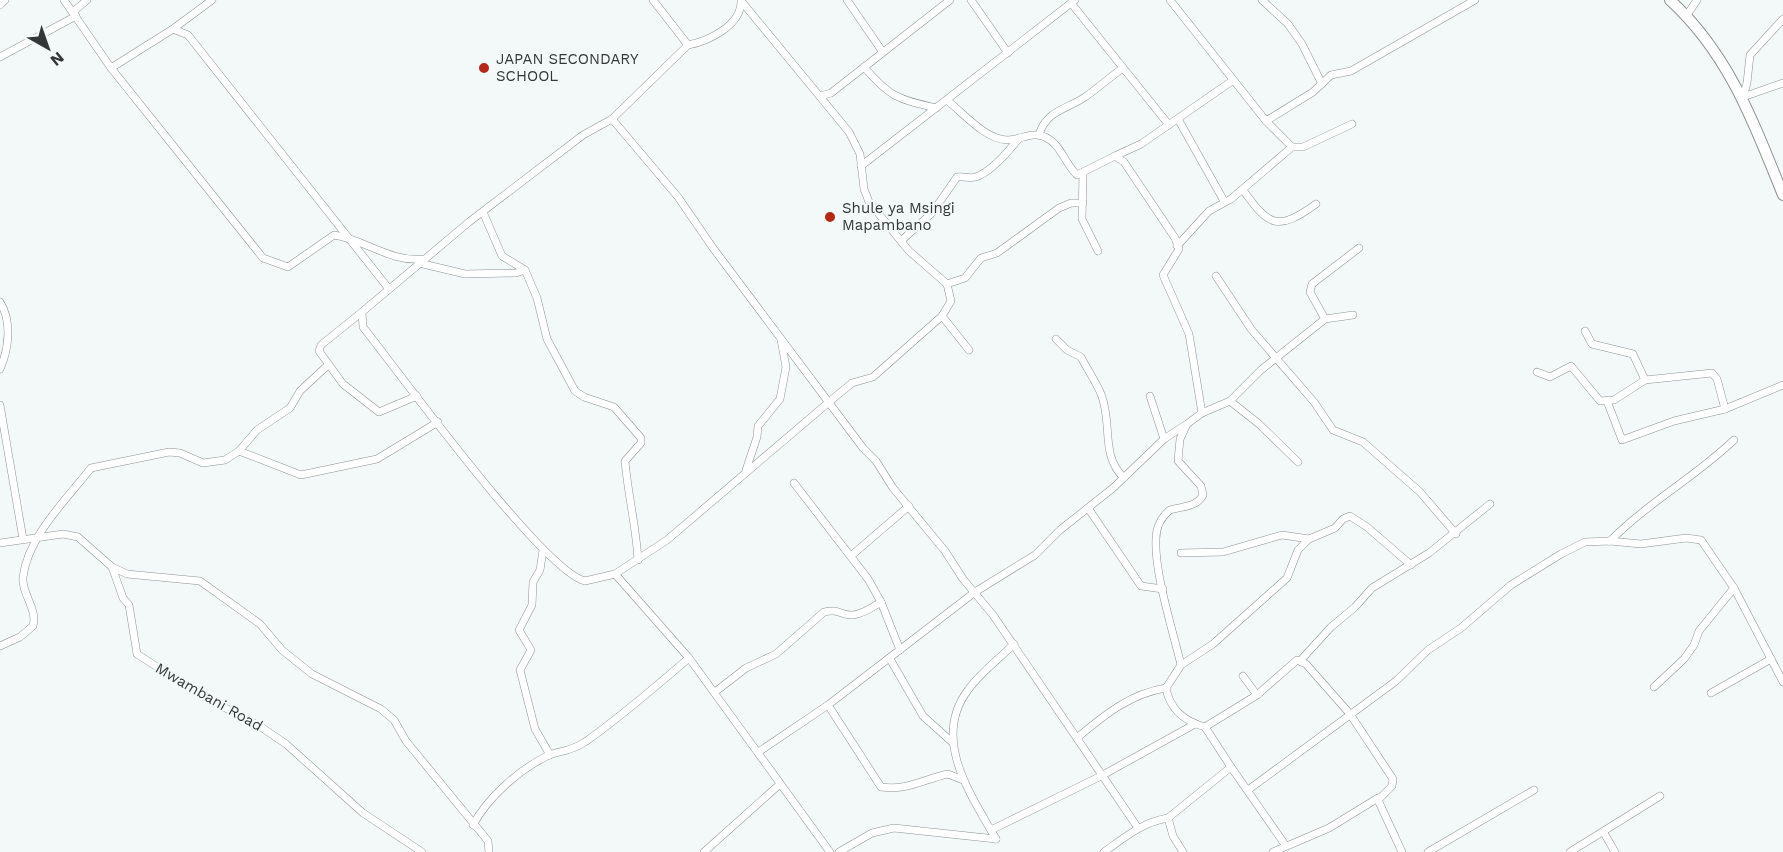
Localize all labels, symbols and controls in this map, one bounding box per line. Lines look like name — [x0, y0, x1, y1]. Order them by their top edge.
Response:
north arrow — [18, 18, 78, 78]
text: N — [47, 48, 68, 70]
place label: JAPAN SECONDARY SCHOOL — [496, 50, 639, 85]
marker: JAPAN SECONDARY SCHOOL — [477, 61, 491, 75]
place label: Shule ya Msingi Mapambano — [842, 199, 955, 234]
marker: Shule ya Msingi Mapambano — [823, 210, 837, 224]
street label: Mwambani Road — [152, 659, 266, 735]

